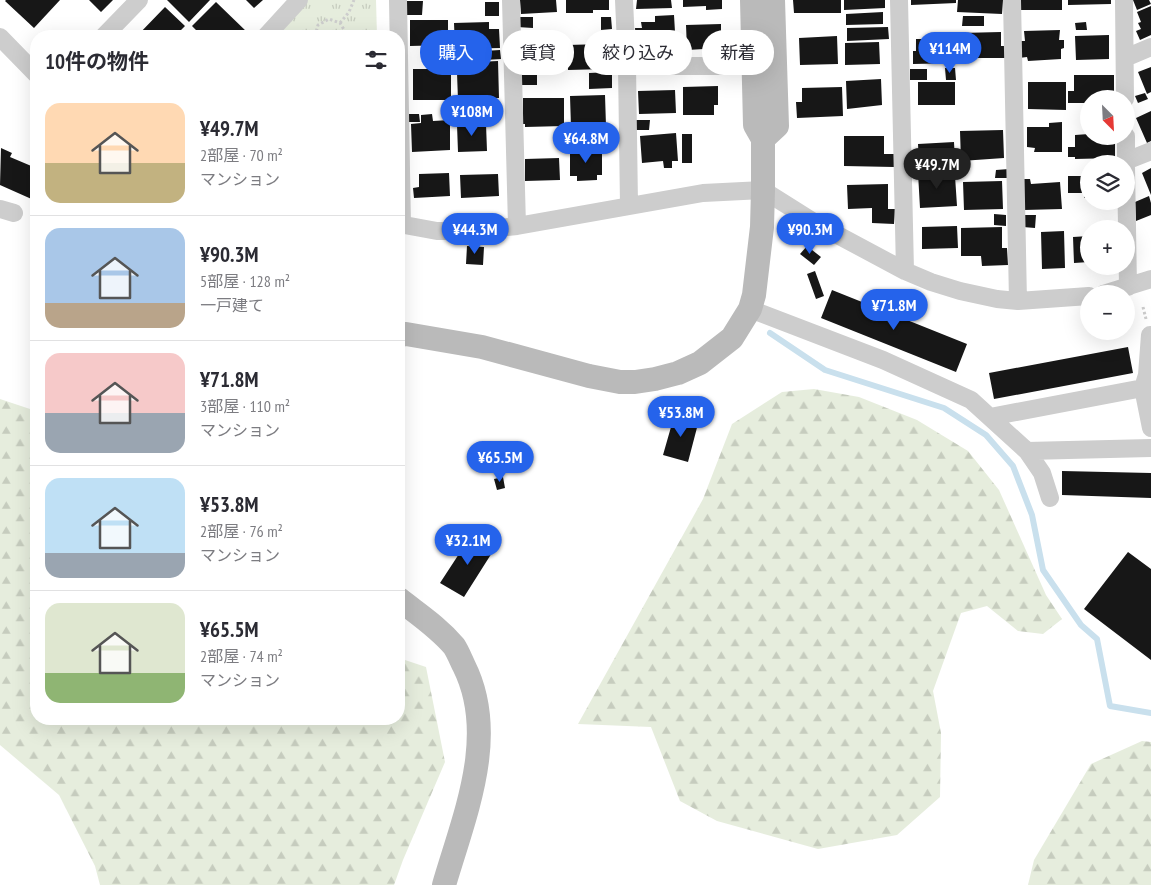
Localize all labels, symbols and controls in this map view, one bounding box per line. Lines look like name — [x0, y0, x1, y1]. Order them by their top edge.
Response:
chip: 購入 — [420, 30, 492, 75]
chip: 賃貸 — [502, 30, 574, 75]
chip: 絞り込み — [584, 30, 692, 75]
chip: 新着 — [702, 30, 774, 75]
pin: ¥114M — [915, 32, 985, 74]
text: ¥114M — [929, 38, 971, 58]
icon: filters — [362, 46, 390, 74]
text: 10件の物件 — [45, 48, 149, 75]
north arrow — [1080, 90, 1135, 145]
map controls — [1080, 90, 1135, 340]
pin: ¥108M — [437, 94, 507, 137]
text: ¥108M — [451, 101, 493, 121]
text: ¥49.7M — [200, 115, 259, 142]
pin: ¥64.8M — [545, 121, 627, 164]
icon: home — [85, 123, 145, 183]
text: ¥64.8M — [564, 128, 608, 148]
text: 2部屋 · 70 m² — [200, 145, 283, 165]
pin: ¥49.7M — [896, 148, 978, 190]
text: ¥49.7M — [915, 154, 959, 174]
button: layers — [1080, 155, 1135, 210]
text: マンション — [200, 169, 280, 189]
pin: ¥44.3M — [434, 212, 516, 255]
pin: ¥90.3M — [769, 212, 851, 255]
text: ¥44.3M — [453, 219, 497, 239]
text: ¥90.3M — [788, 219, 832, 239]
button: + — [1080, 220, 1135, 275]
text: ¥90.3M — [200, 241, 259, 268]
icon: home — [85, 248, 145, 308]
text: 5部屋 · 128 m² — [200, 271, 290, 291]
button: − — [1080, 285, 1135, 340]
pin: ¥71.8M — [853, 288, 935, 331]
text: 一戸建て — [200, 295, 264, 315]
text: ¥71.8M — [872, 295, 916, 315]
text: ¥71.8M — [200, 366, 259, 393]
icon: home — [85, 373, 145, 433]
text: 3部屋 · 110 m² — [200, 396, 290, 416]
pin: ¥53.8M — [640, 396, 722, 438]
text: ¥53.8M — [659, 402, 703, 422]
text: マンション — [200, 420, 280, 440]
pin: ¥65.5M — [459, 440, 541, 483]
text: ¥65.5M — [478, 447, 522, 467]
text: ¥53.8M — [200, 491, 259, 518]
icon: home — [85, 498, 145, 558]
text: 2部屋 · 76 m² — [200, 521, 283, 541]
pin: ¥32.1M — [427, 524, 509, 566]
text: ¥32.1M — [446, 530, 490, 550]
text: マンション — [200, 545, 280, 565]
text: ¥65.5M — [200, 616, 259, 643]
icon: home — [85, 623, 145, 683]
text: 2部屋 · 74 m² — [200, 646, 283, 666]
text: マンション — [200, 670, 280, 690]

